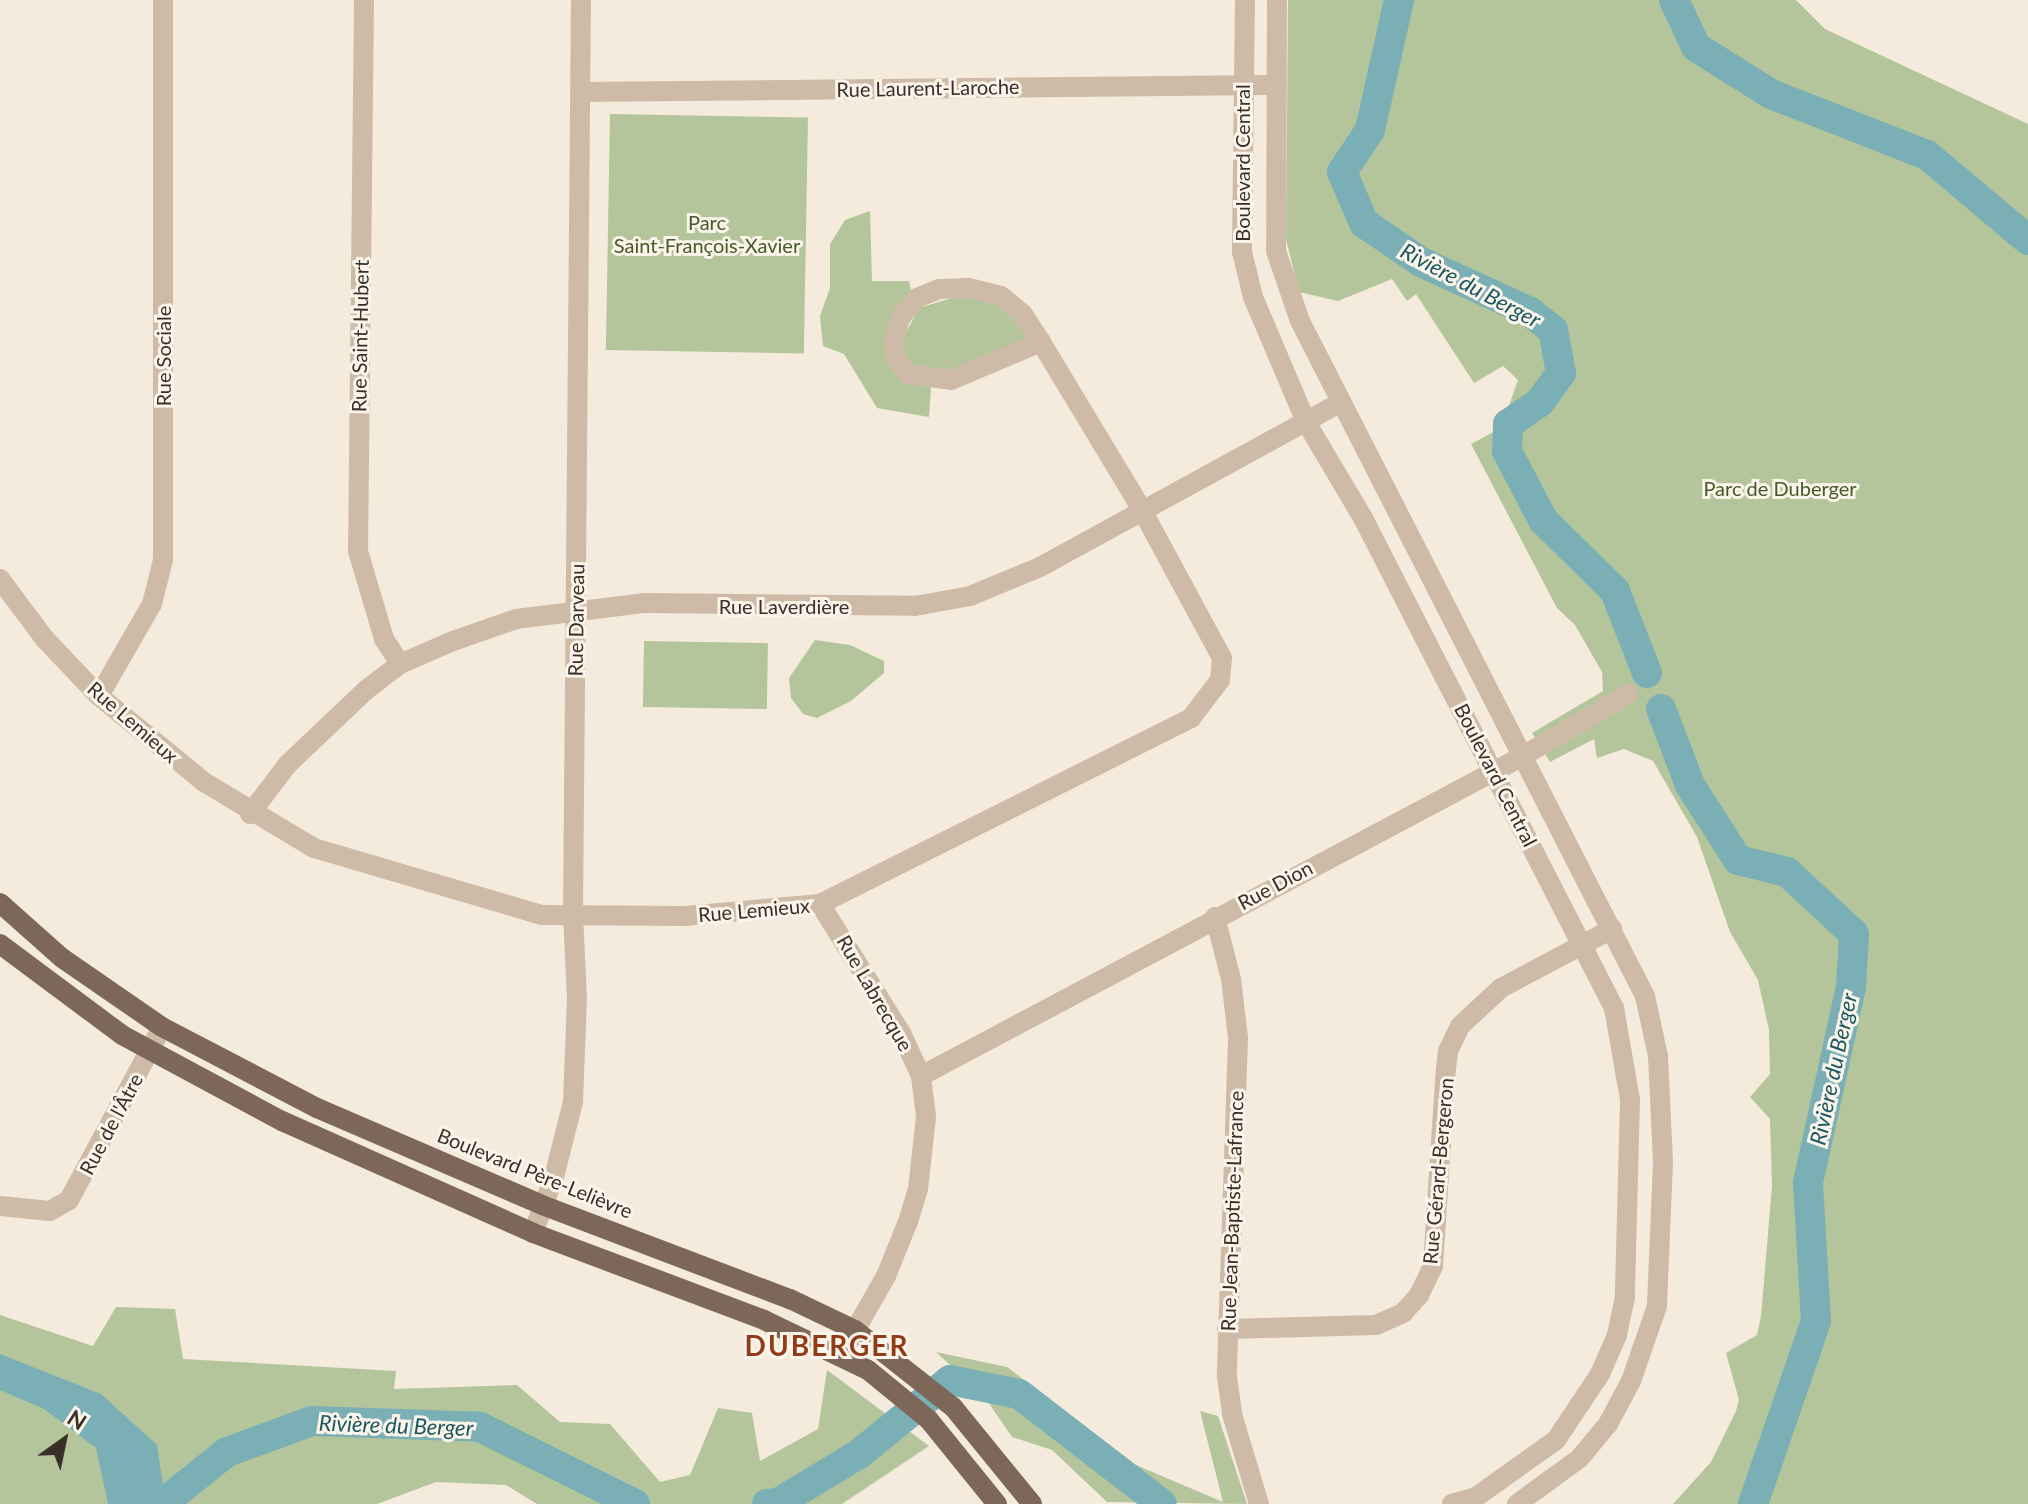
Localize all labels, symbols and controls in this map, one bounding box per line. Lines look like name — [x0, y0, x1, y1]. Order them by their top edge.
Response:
street label: Rue Laurent-Laroche — [836, 74, 1020, 102]
street label: Boulevard Central — [1230, 84, 1254, 242]
park label: Parc Saint-François-Xavier — [614, 210, 800, 257]
water label: Rivière du Berger — [1397, 237, 1545, 333]
street label: Rue Saint-Hubert — [347, 260, 373, 412]
street label: Rue Sociale — [151, 306, 175, 406]
park label: Parc de Duberger — [1703, 476, 1857, 500]
street label: Rue Darveau — [563, 563, 589, 677]
street label: Rue Laverdière — [719, 594, 849, 618]
street label: Rue Lemieux — [83, 676, 183, 768]
street label: Boulevard Central — [1450, 699, 1542, 851]
street label: Rue Dion — [1233, 855, 1317, 915]
street label: Rue Lemieux — [697, 893, 811, 927]
street label: Rue Labrecque — [832, 931, 918, 1055]
water label: Rivière du Berger — [1804, 991, 1862, 1147]
street label: Rue de l'Âtre — [74, 1069, 148, 1179]
street label: Rue Gérard-Bergeron — [1418, 1077, 1458, 1265]
street label: Rue Jean-Baptiste-Lafrance — [1216, 1090, 1248, 1332]
street label: Boulevard Père-Lelièvre — [434, 1123, 636, 1223]
district label: DUBERGER — [745, 1328, 909, 1362]
north arrow — [24, 1400, 104, 1480]
text: N — [63, 1404, 92, 1435]
water label: Rivière du Berger — [318, 1409, 474, 1441]

